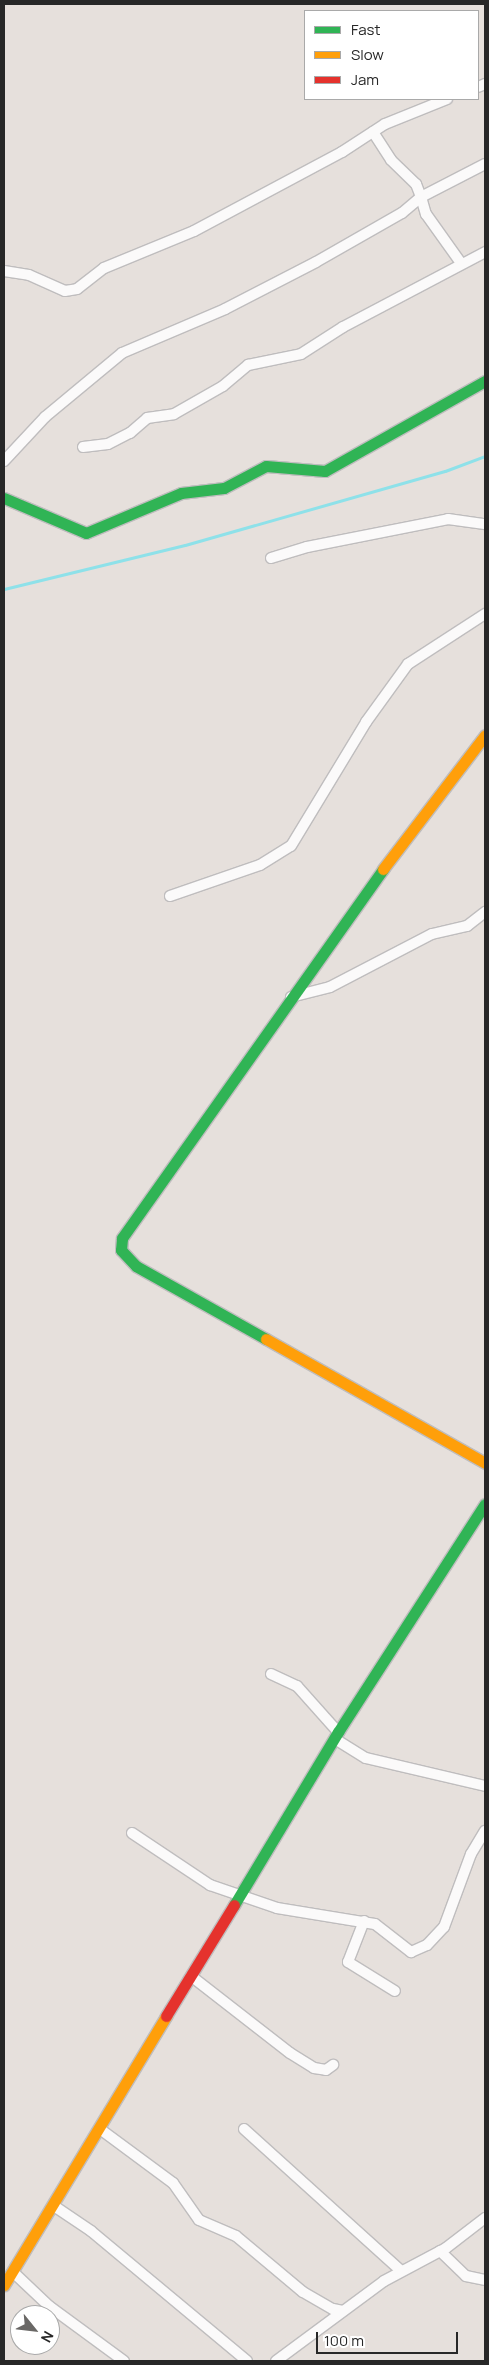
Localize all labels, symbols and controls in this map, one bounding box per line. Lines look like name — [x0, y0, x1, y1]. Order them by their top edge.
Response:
legend — [304, 10, 479, 100]
text: Fast — [351, 19, 380, 40]
text: Slow — [351, 44, 384, 65]
text: Jam — [351, 69, 379, 90]
north arrow — [10, 2305, 60, 2355]
scale bar — [319, 2322, 462, 2354]
text: N — [37, 2328, 58, 2346]
text: 100 m — [324, 2330, 364, 2351]

